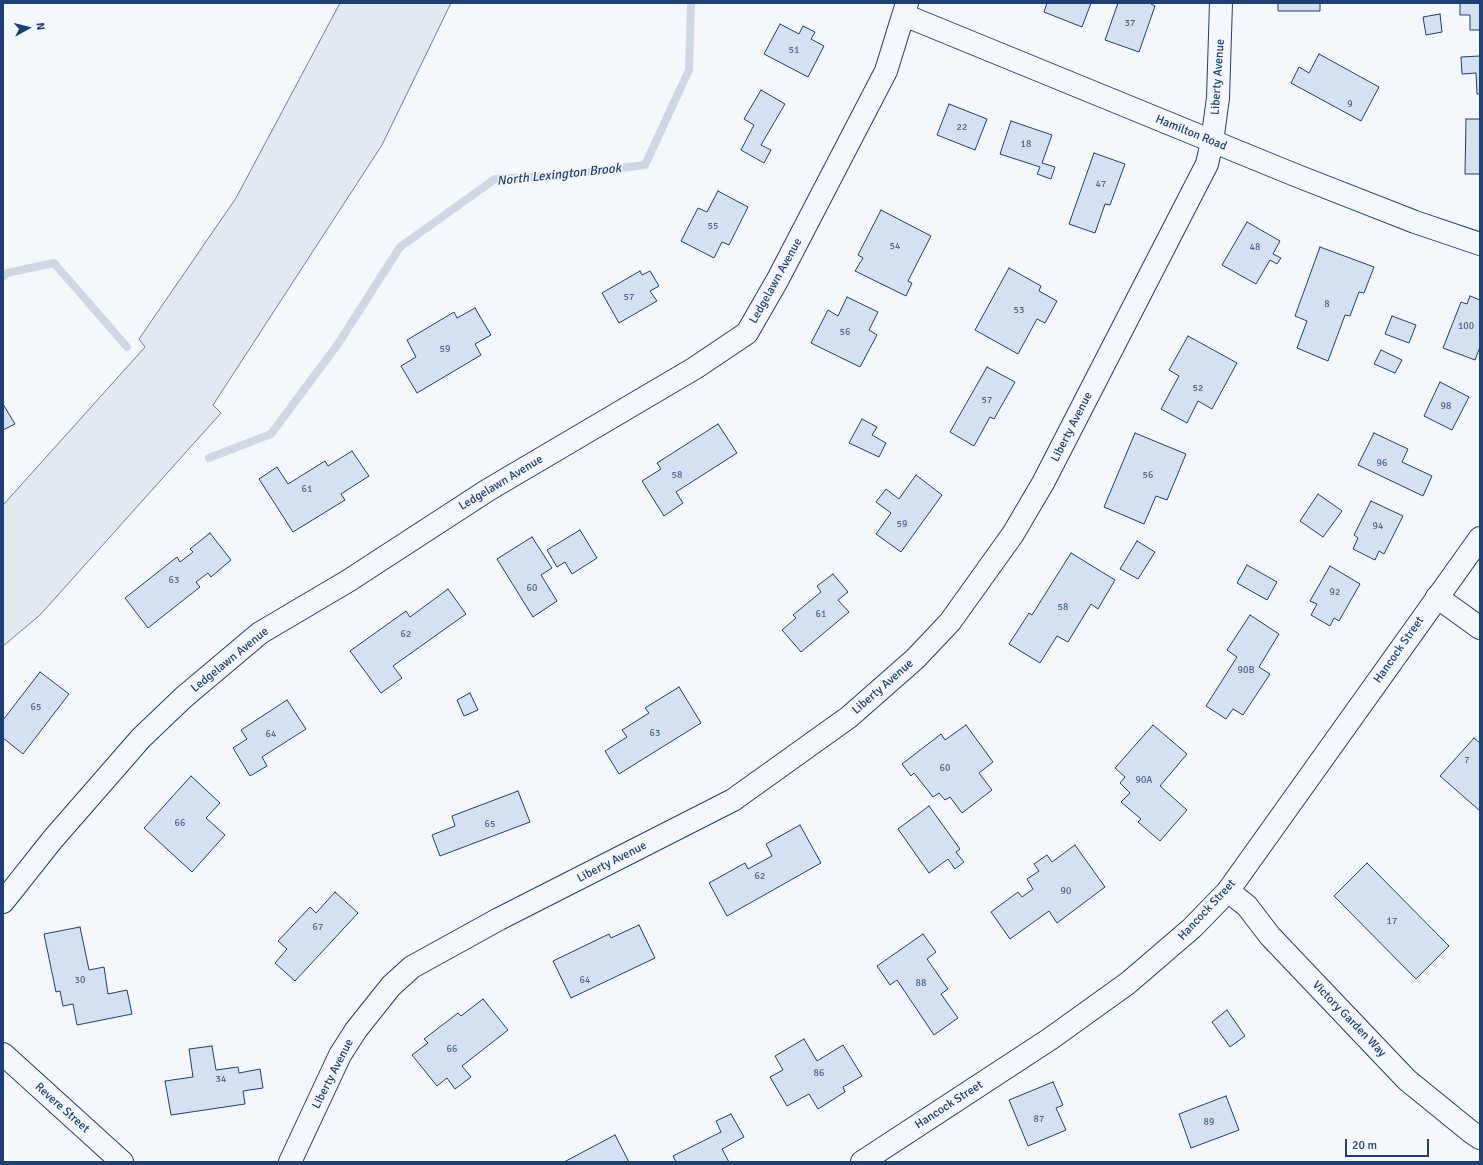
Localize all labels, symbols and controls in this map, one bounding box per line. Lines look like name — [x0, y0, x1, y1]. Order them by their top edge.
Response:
north arrow — [8, 8, 48, 48]
house number: 37 — [1125, 17, 1135, 29]
text: N — [33, 22, 47, 31]
street label: Liberty Avenue — [1208, 38, 1228, 116]
house number: 51 — [789, 44, 799, 56]
house number: 9 — [1347, 98, 1353, 110]
street label: Hamilton Road — [1153, 112, 1229, 154]
house number: 22 — [957, 121, 967, 133]
house number: 18 — [1021, 138, 1031, 150]
water label: North Lexington Brook — [496, 161, 622, 189]
house number: 47 — [1096, 178, 1106, 190]
house number: 55 — [708, 220, 718, 232]
street label: Ledgelawn Avenue — [747, 236, 805, 326]
house number: 54 — [890, 240, 900, 252]
house number: 48 — [1250, 241, 1260, 253]
house number: 57 — [624, 291, 634, 303]
house number: 8 — [1324, 298, 1330, 310]
house number: 53 — [1014, 304, 1024, 316]
house number: 100 — [1458, 320, 1474, 332]
house number: 56 — [840, 326, 850, 338]
house number: 59 — [440, 343, 450, 355]
house number: 52 — [1193, 382, 1203, 394]
street label: Liberty Avenue — [1048, 390, 1096, 464]
house number: 57 — [982, 394, 992, 406]
house number: 98 — [1441, 400, 1451, 412]
street label: Ledgelawn Avenue — [456, 452, 546, 514]
house number: 96 — [1377, 457, 1387, 469]
house number: 58 — [672, 469, 682, 481]
house number: 56 — [1143, 469, 1153, 481]
house number: 61 — [302, 483, 312, 495]
house number: 59 — [897, 518, 907, 530]
house number: 94 — [1373, 520, 1383, 532]
house number: 63 — [169, 574, 179, 586]
house number: 60 — [527, 582, 537, 594]
house number: 92 — [1330, 586, 1340, 598]
house number: 58 — [1058, 601, 1068, 613]
house number: 61 — [816, 608, 826, 620]
street label: Hancock Street — [1371, 614, 1427, 686]
street label: Ledgelawn Avenue — [188, 624, 272, 696]
house number: 62 — [401, 628, 411, 640]
street label: Liberty Avenue — [849, 657, 917, 717]
house number: 90B — [1238, 664, 1254, 676]
house number: 65 — [31, 701, 41, 713]
house number: 63 — [650, 727, 660, 739]
house number: 64 — [266, 728, 276, 740]
house number: 7 — [1464, 754, 1470, 766]
house number: 60 — [940, 762, 950, 774]
house number: 90A — [1136, 774, 1152, 786]
house number: 66 — [175, 817, 185, 829]
house number: 65 — [485, 818, 495, 830]
street label: Liberty Avenue — [575, 838, 649, 886]
house number: 62 — [755, 870, 765, 882]
street label: Hancock Street — [1175, 877, 1239, 943]
house number: 90 — [1061, 885, 1071, 897]
house number: 17 — [1387, 915, 1397, 927]
house number: 67 — [313, 921, 323, 933]
house number: 30 — [75, 974, 85, 986]
house number: 64 — [580, 974, 590, 986]
house number: 88 — [916, 977, 926, 989]
street label: Victory Garden Way — [1309, 978, 1389, 1060]
street label: Liberty Avenue — [309, 1037, 357, 1111]
house number: 66 — [447, 1043, 457, 1055]
house number: 86 — [814, 1067, 824, 1079]
house number: 34 — [216, 1073, 226, 1085]
street label: Hancock Street — [912, 1078, 986, 1132]
street label: Revere Street — [32, 1080, 92, 1136]
house number: 87 — [1034, 1113, 1044, 1125]
house number: 89 — [1204, 1116, 1214, 1128]
scale bar — [1347, 1131, 1431, 1157]
text: 20 m — [1352, 1138, 1377, 1153]

